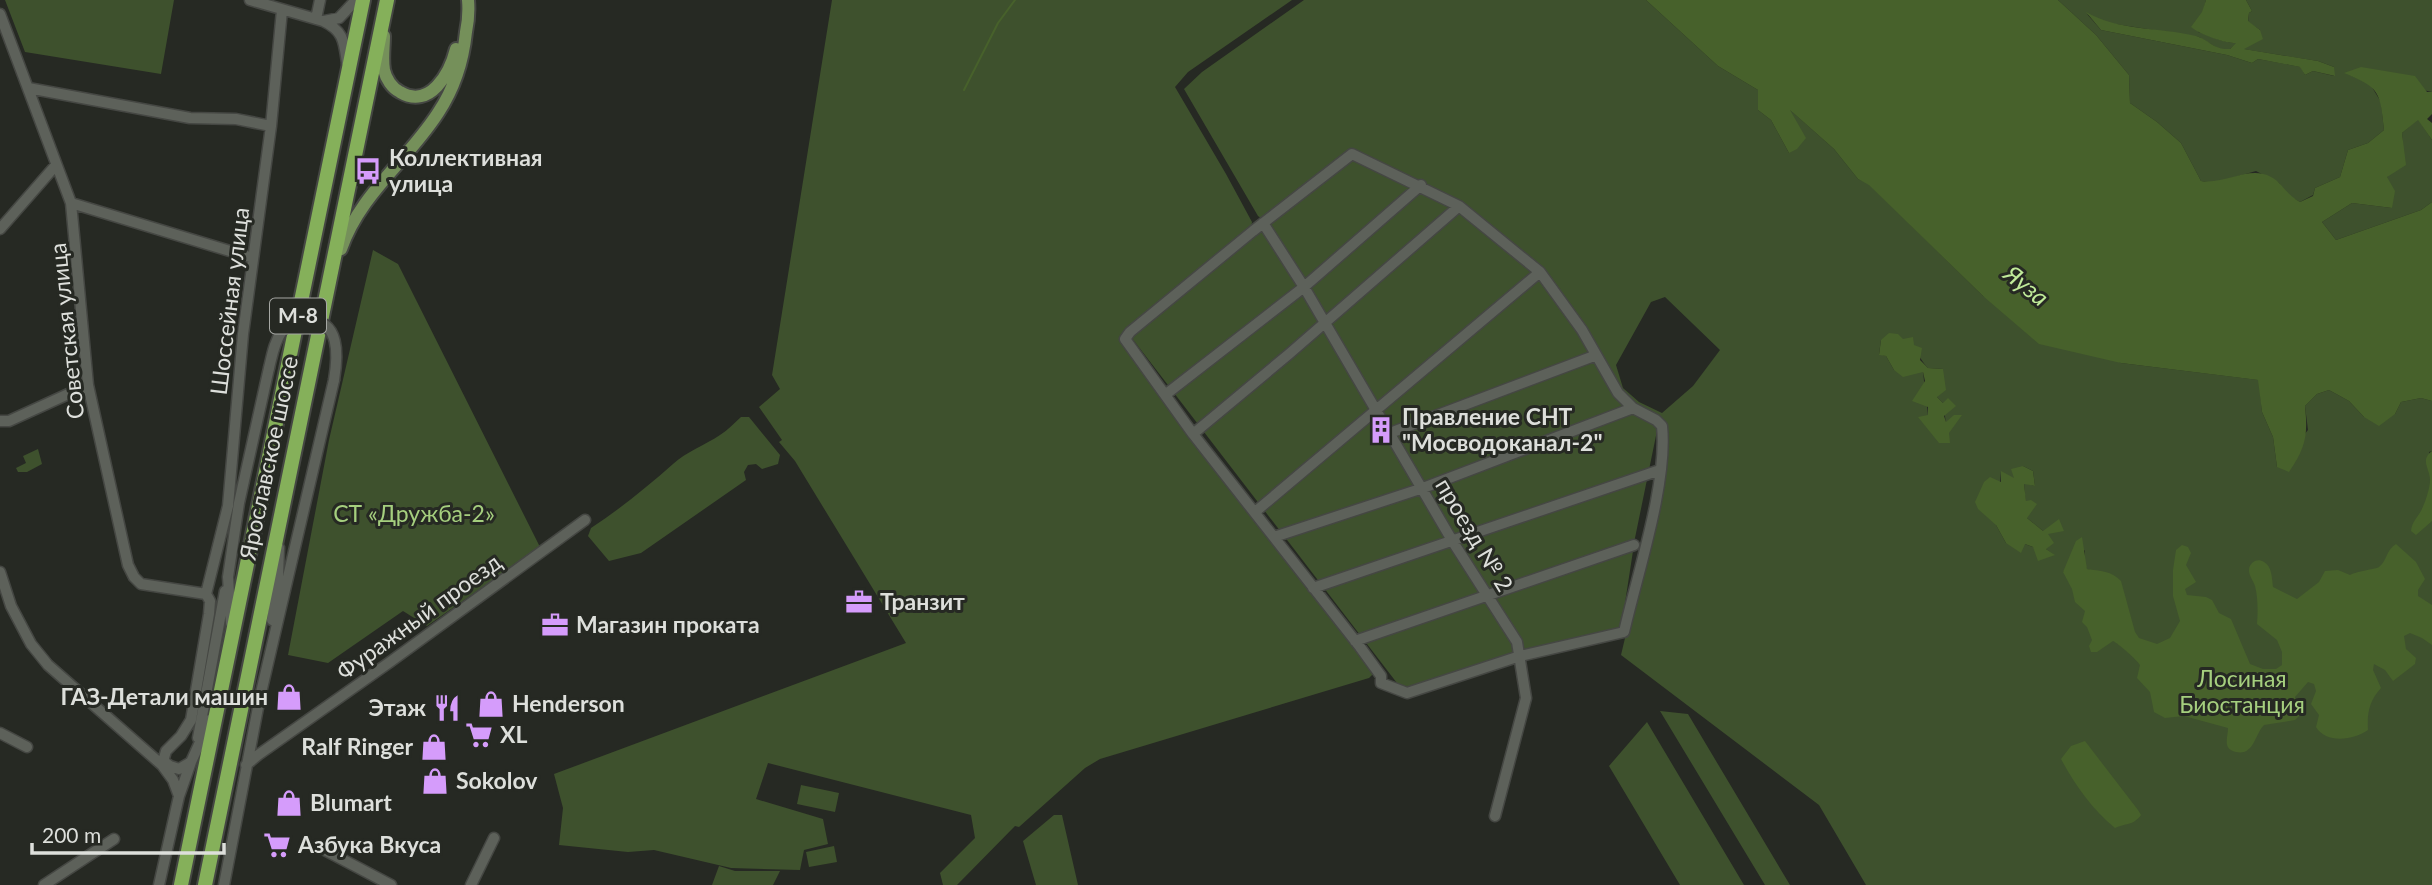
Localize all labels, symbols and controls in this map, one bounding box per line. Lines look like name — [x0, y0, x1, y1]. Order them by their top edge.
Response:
place label: Коллективная улица — [389, 143, 543, 197]
bus stop icon: Коллективная улица — [353, 156, 383, 186]
street label: Шоссейная улица — [204, 205, 254, 396]
street label: Советская улица — [43, 242, 89, 421]
water label: Яуза — [1998, 258, 2055, 311]
road number: М-8 — [270, 298, 326, 334]
street label: Ярославское шоссе — [233, 353, 303, 563]
place label: Правление СНТ "Мосводоканал-2" — [1402, 402, 1603, 456]
building icon: Правление СНТ "Мосводоканал-2" — [1366, 415, 1396, 445]
street label: проезд № 2 — [1430, 473, 1520, 596]
park label: СТ «Дружба-2» — [333, 499, 495, 527]
street label: Фуражный проезд — [331, 547, 506, 685]
office icon: Транзит — [844, 587, 874, 617]
place label: Транзит — [880, 587, 965, 615]
office icon: Магазин проката — [540, 610, 570, 640]
place label: Магазин проката — [576, 610, 760, 638]
park label: Лосиная Биостанция — [2179, 664, 2305, 718]
place label: ГАЗ-Детали машин — [60, 682, 268, 710]
shop icon: ГАЗ-Детали машин — [274, 682, 304, 712]
shop icon: Henderson — [476, 689, 506, 719]
place label: Henderson — [512, 689, 625, 717]
place label: Этаж — [368, 693, 426, 721]
restaurant icon: Этаж — [432, 693, 462, 723]
supermarket icon: XL — [464, 720, 494, 750]
place label: XL — [500, 720, 527, 748]
place label: Ralf Ringer — [301, 732, 413, 760]
shop icon: Ralf Ringer — [419, 732, 449, 762]
shop icon: Sokolov — [420, 766, 450, 796]
place label: Sokolov — [456, 766, 538, 794]
shop icon: Blumart — [274, 788, 304, 818]
place label: Blumart — [310, 788, 392, 816]
scale bar — [32, 812, 224, 856]
text: 200 m — [42, 822, 101, 847]
supermarket icon: Азбука Вкуса — [262, 830, 292, 860]
place label: Азбука Вкуса — [297, 830, 441, 858]

